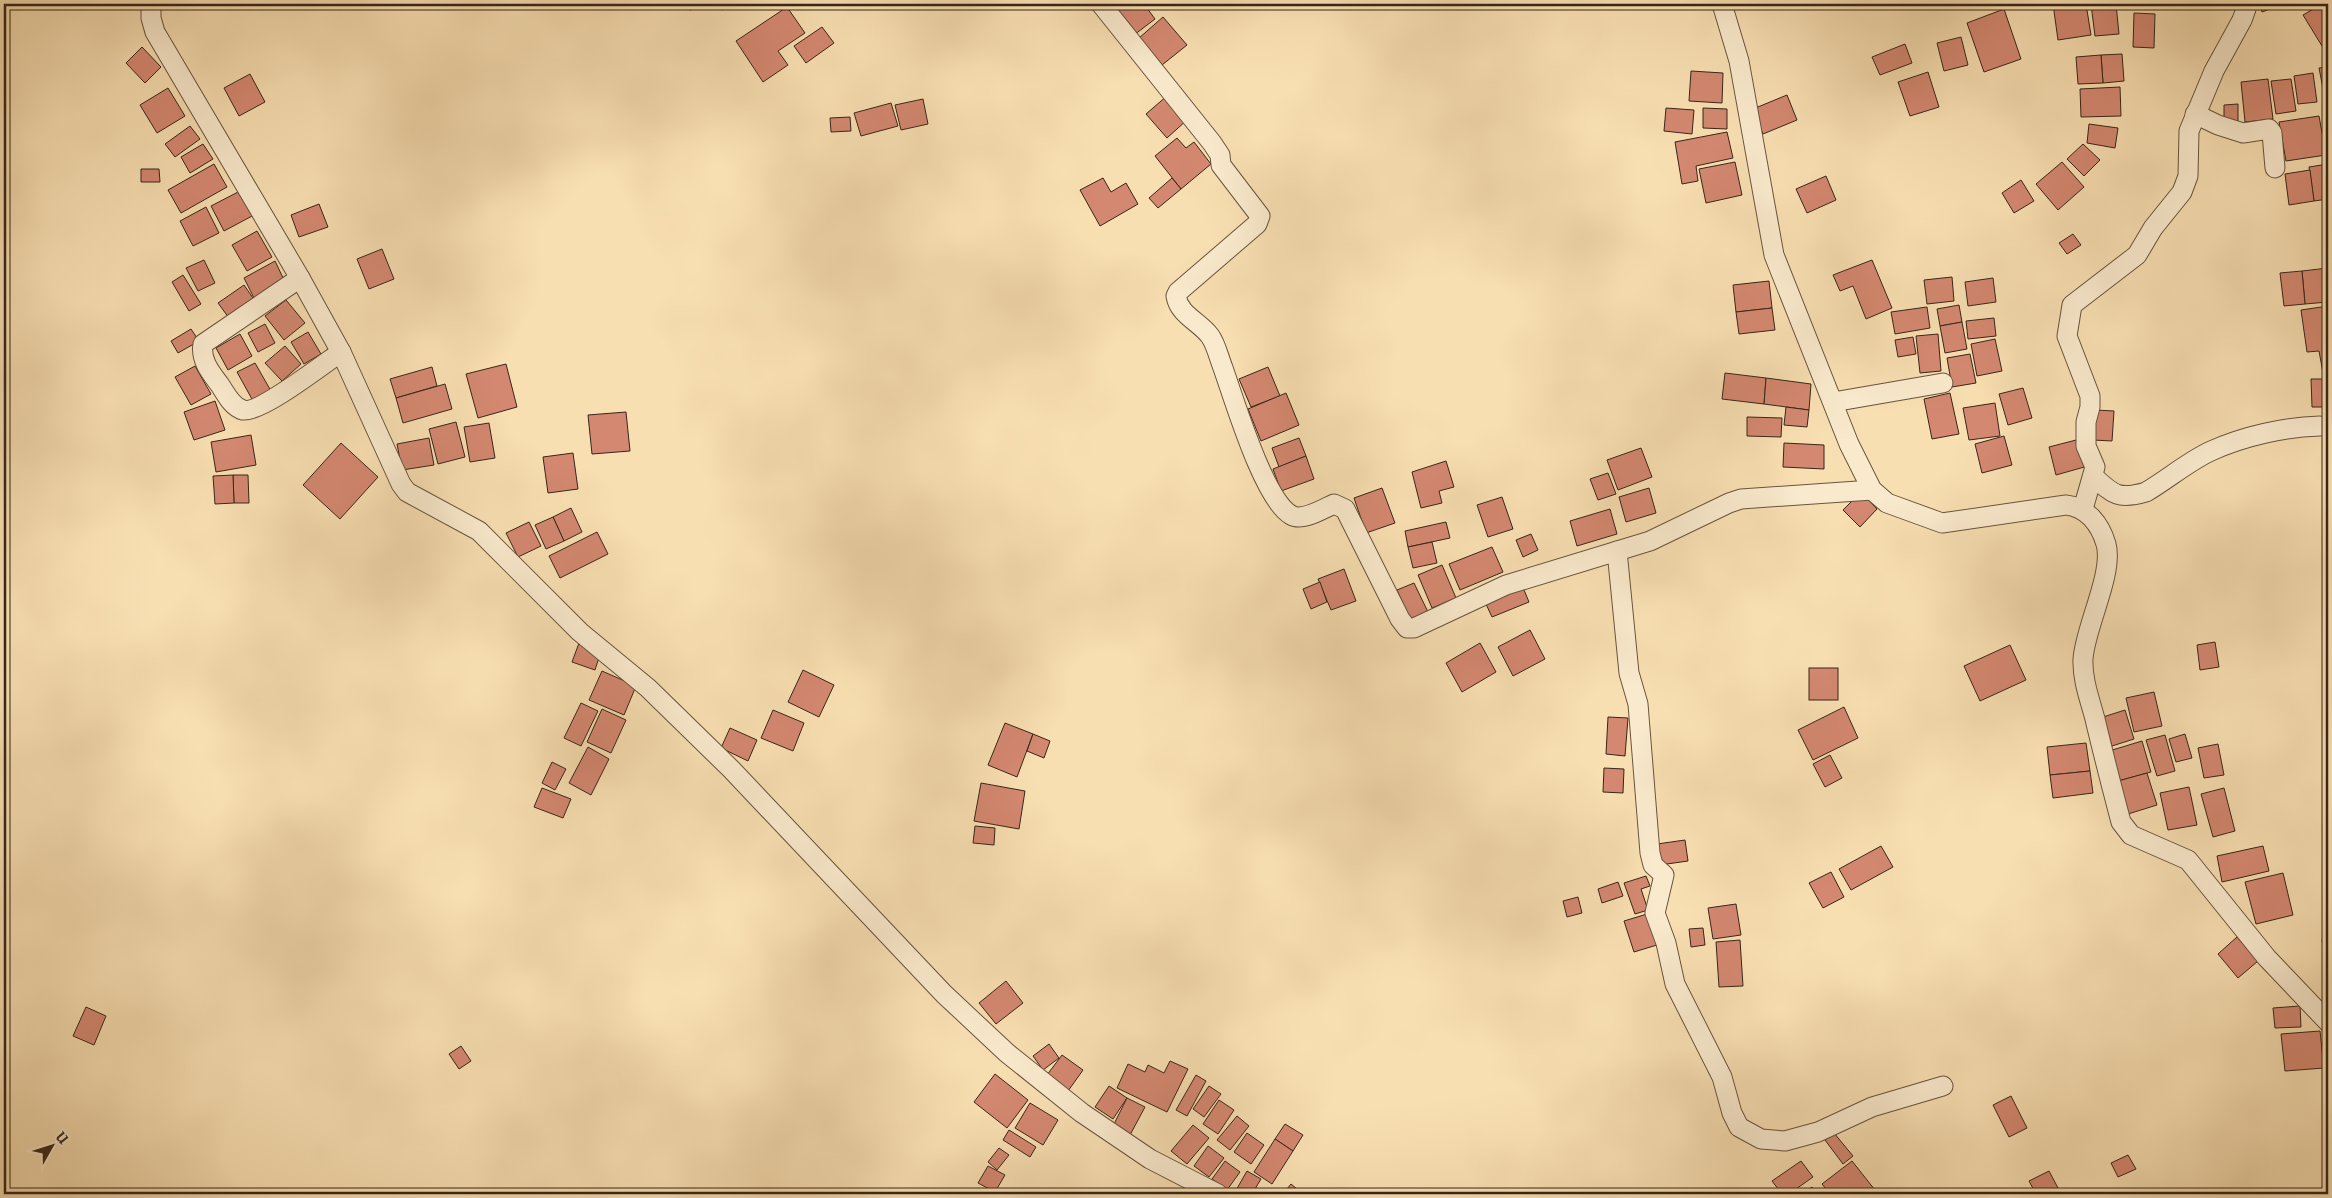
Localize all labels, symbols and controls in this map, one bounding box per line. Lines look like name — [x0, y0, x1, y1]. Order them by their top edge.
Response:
north arrow — [28, 1120, 78, 1170]
text: U — [51, 1128, 72, 1148]

